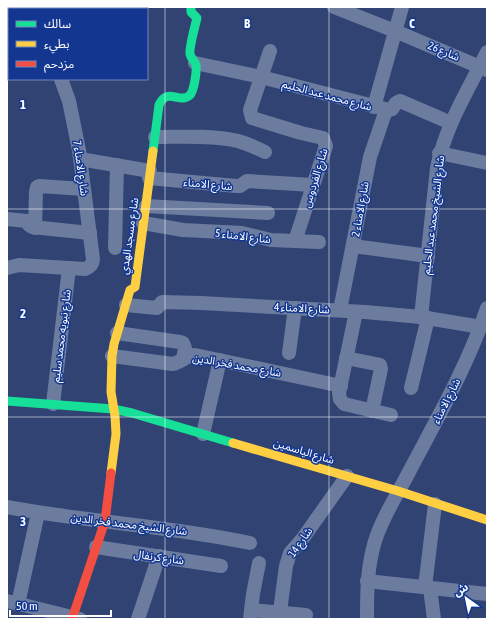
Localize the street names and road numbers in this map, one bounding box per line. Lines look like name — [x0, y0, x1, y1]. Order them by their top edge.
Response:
street label: شارع 26 — [426, 39, 462, 65]
street label: شارع محمد عبد الحليم — [280, 77, 373, 116]
street label: شارع الامناء 7 — [69, 139, 91, 197]
street label: شارع الفردوس — [300, 147, 332, 210]
street label: شارع الشيخ محمد عبد الحليم — [420, 154, 449, 276]
street label: شارع الامناء — [183, 176, 233, 194]
street label: شارع الامناء 2 — [349, 180, 373, 238]
street label: شارع مسجد الهدي — [118, 196, 144, 276]
street label: شارع الامناء 5 — [214, 227, 272, 247]
street label: شارع نبويه محمد سليم — [49, 288, 76, 384]
street label: شارع الامناء 4 — [274, 301, 331, 317]
street label: شارع محمد فخر الدين — [191, 351, 283, 381]
street label: شارع الامناء — [429, 376, 464, 427]
street label: شارع الياسمين — [272, 436, 336, 468]
street label: شارع الشيخ محمد فخر الدين — [70, 511, 188, 539]
street label: شارع 14 — [286, 525, 316, 560]
street label: شارع كرنفال — [133, 548, 185, 569]

